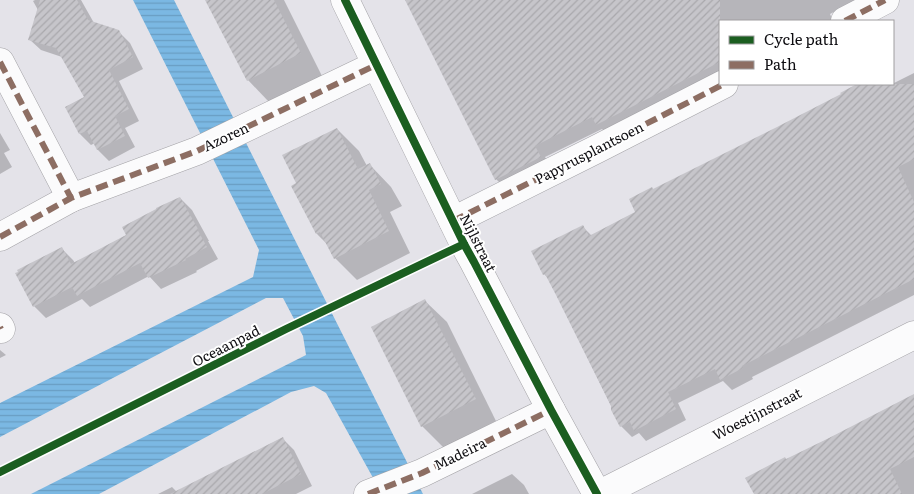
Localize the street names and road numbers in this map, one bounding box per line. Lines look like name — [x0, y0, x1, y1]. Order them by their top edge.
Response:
street label: Papyrusplantsoen — [531, 116, 646, 188]
street label: Azoren — [200, 117, 252, 155]
street label: Nijlstraat — [456, 210, 502, 276]
street label: Oceaanpad — [188, 319, 263, 371]
street label: Woestijnstraat — [708, 382, 805, 444]
street label: Madeira — [430, 432, 489, 474]

